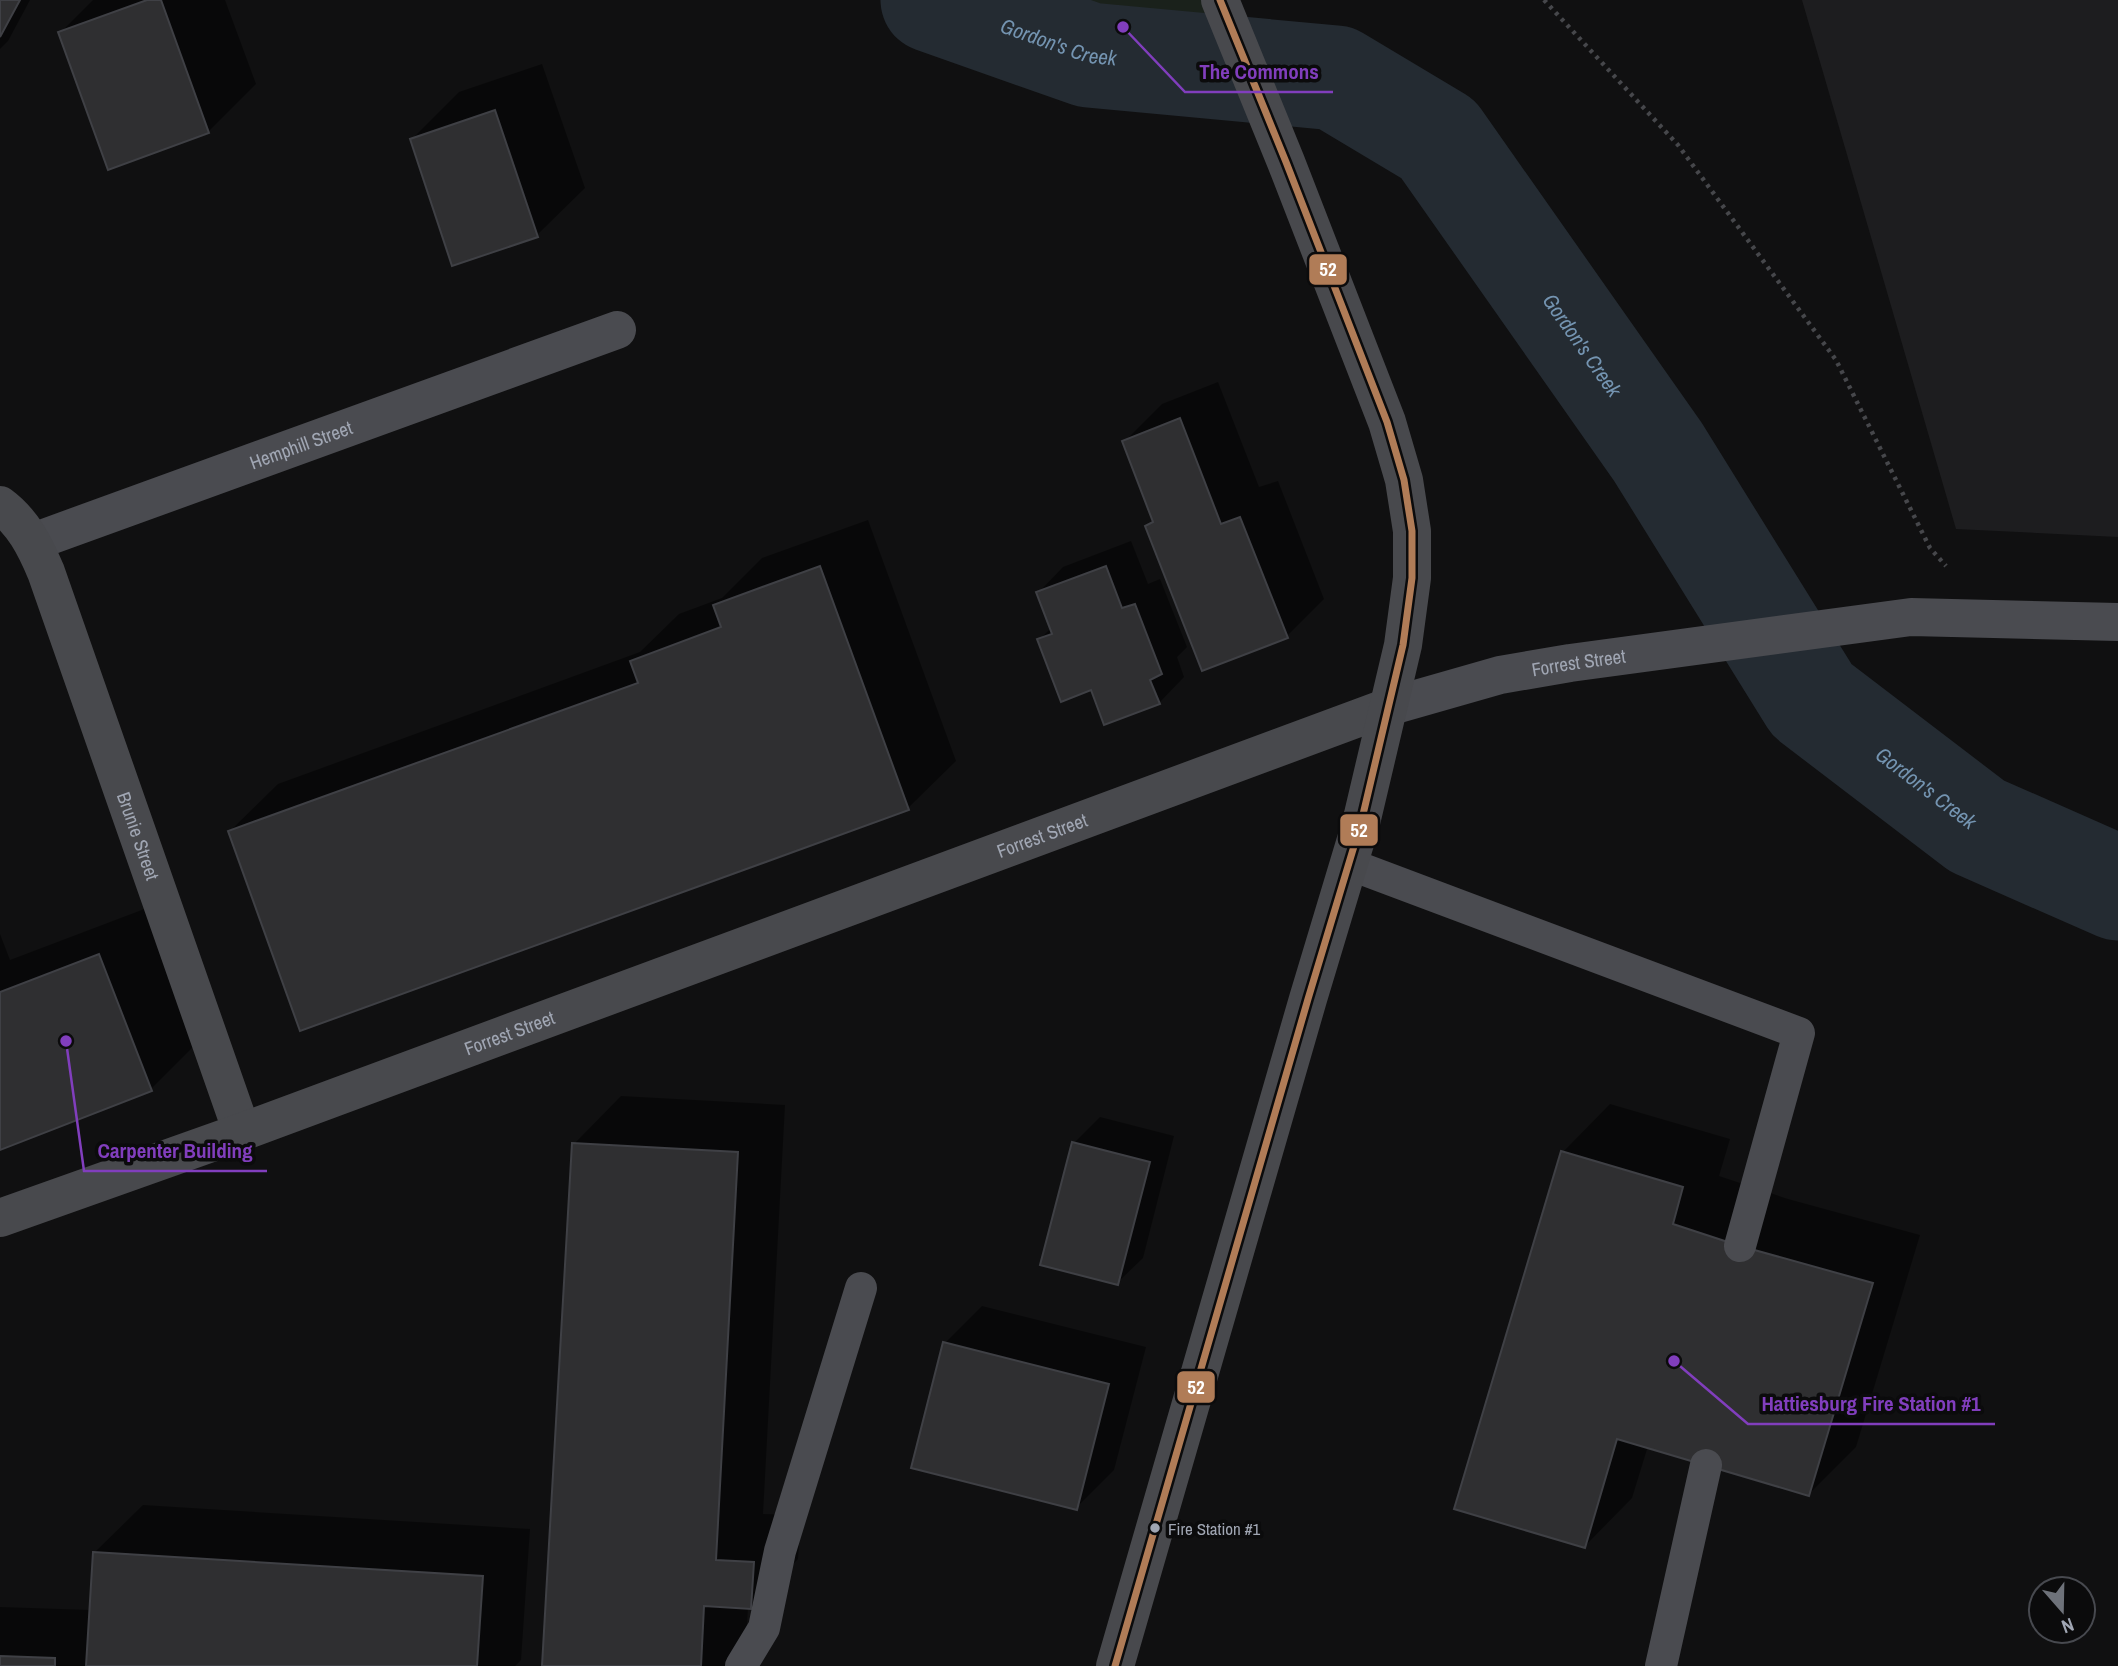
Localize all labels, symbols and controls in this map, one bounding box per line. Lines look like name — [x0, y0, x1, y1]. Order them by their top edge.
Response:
water label: Gordon's Creek — [997, 11, 1119, 72]
callout: The Commons — [1185, 50, 1333, 92]
text: The Commons — [1199, 57, 1319, 86]
line badge: 52 — [1308, 253, 1348, 286]
text: 52 — [1319, 256, 1337, 282]
water label: Gordon's Creek — [1536, 287, 1630, 404]
street label: Hemphill Street — [246, 414, 356, 475]
street label: Forrest Street — [1530, 643, 1628, 682]
water label: Gordon's Creek — [1870, 740, 1984, 836]
street label: Brunie Street — [111, 788, 166, 884]
street label: Forrest Street — [993, 806, 1091, 864]
line badge: 52 — [1339, 813, 1379, 847]
text: 52 — [1350, 817, 1368, 843]
street label: Forrest Street — [461, 1004, 559, 1061]
callout: Carpenter Building — [84, 1129, 267, 1171]
text: Carpenter Building — [97, 1136, 253, 1165]
line badge: 52 — [1176, 1370, 1216, 1404]
text: 52 — [1187, 1374, 1205, 1400]
callout: Hattiesburg Fire Station #1 — [1748, 1382, 1995, 1424]
text: Hattiesburg Fire Station #1 — [1761, 1389, 1981, 1418]
place label: Fire Station #1 — [1168, 1517, 1260, 1540]
marker: Fire Station #1 — [1148, 1521, 1162, 1535]
north arrow — [2027, 1575, 2097, 1645]
text: N — [2058, 1612, 2078, 1640]

